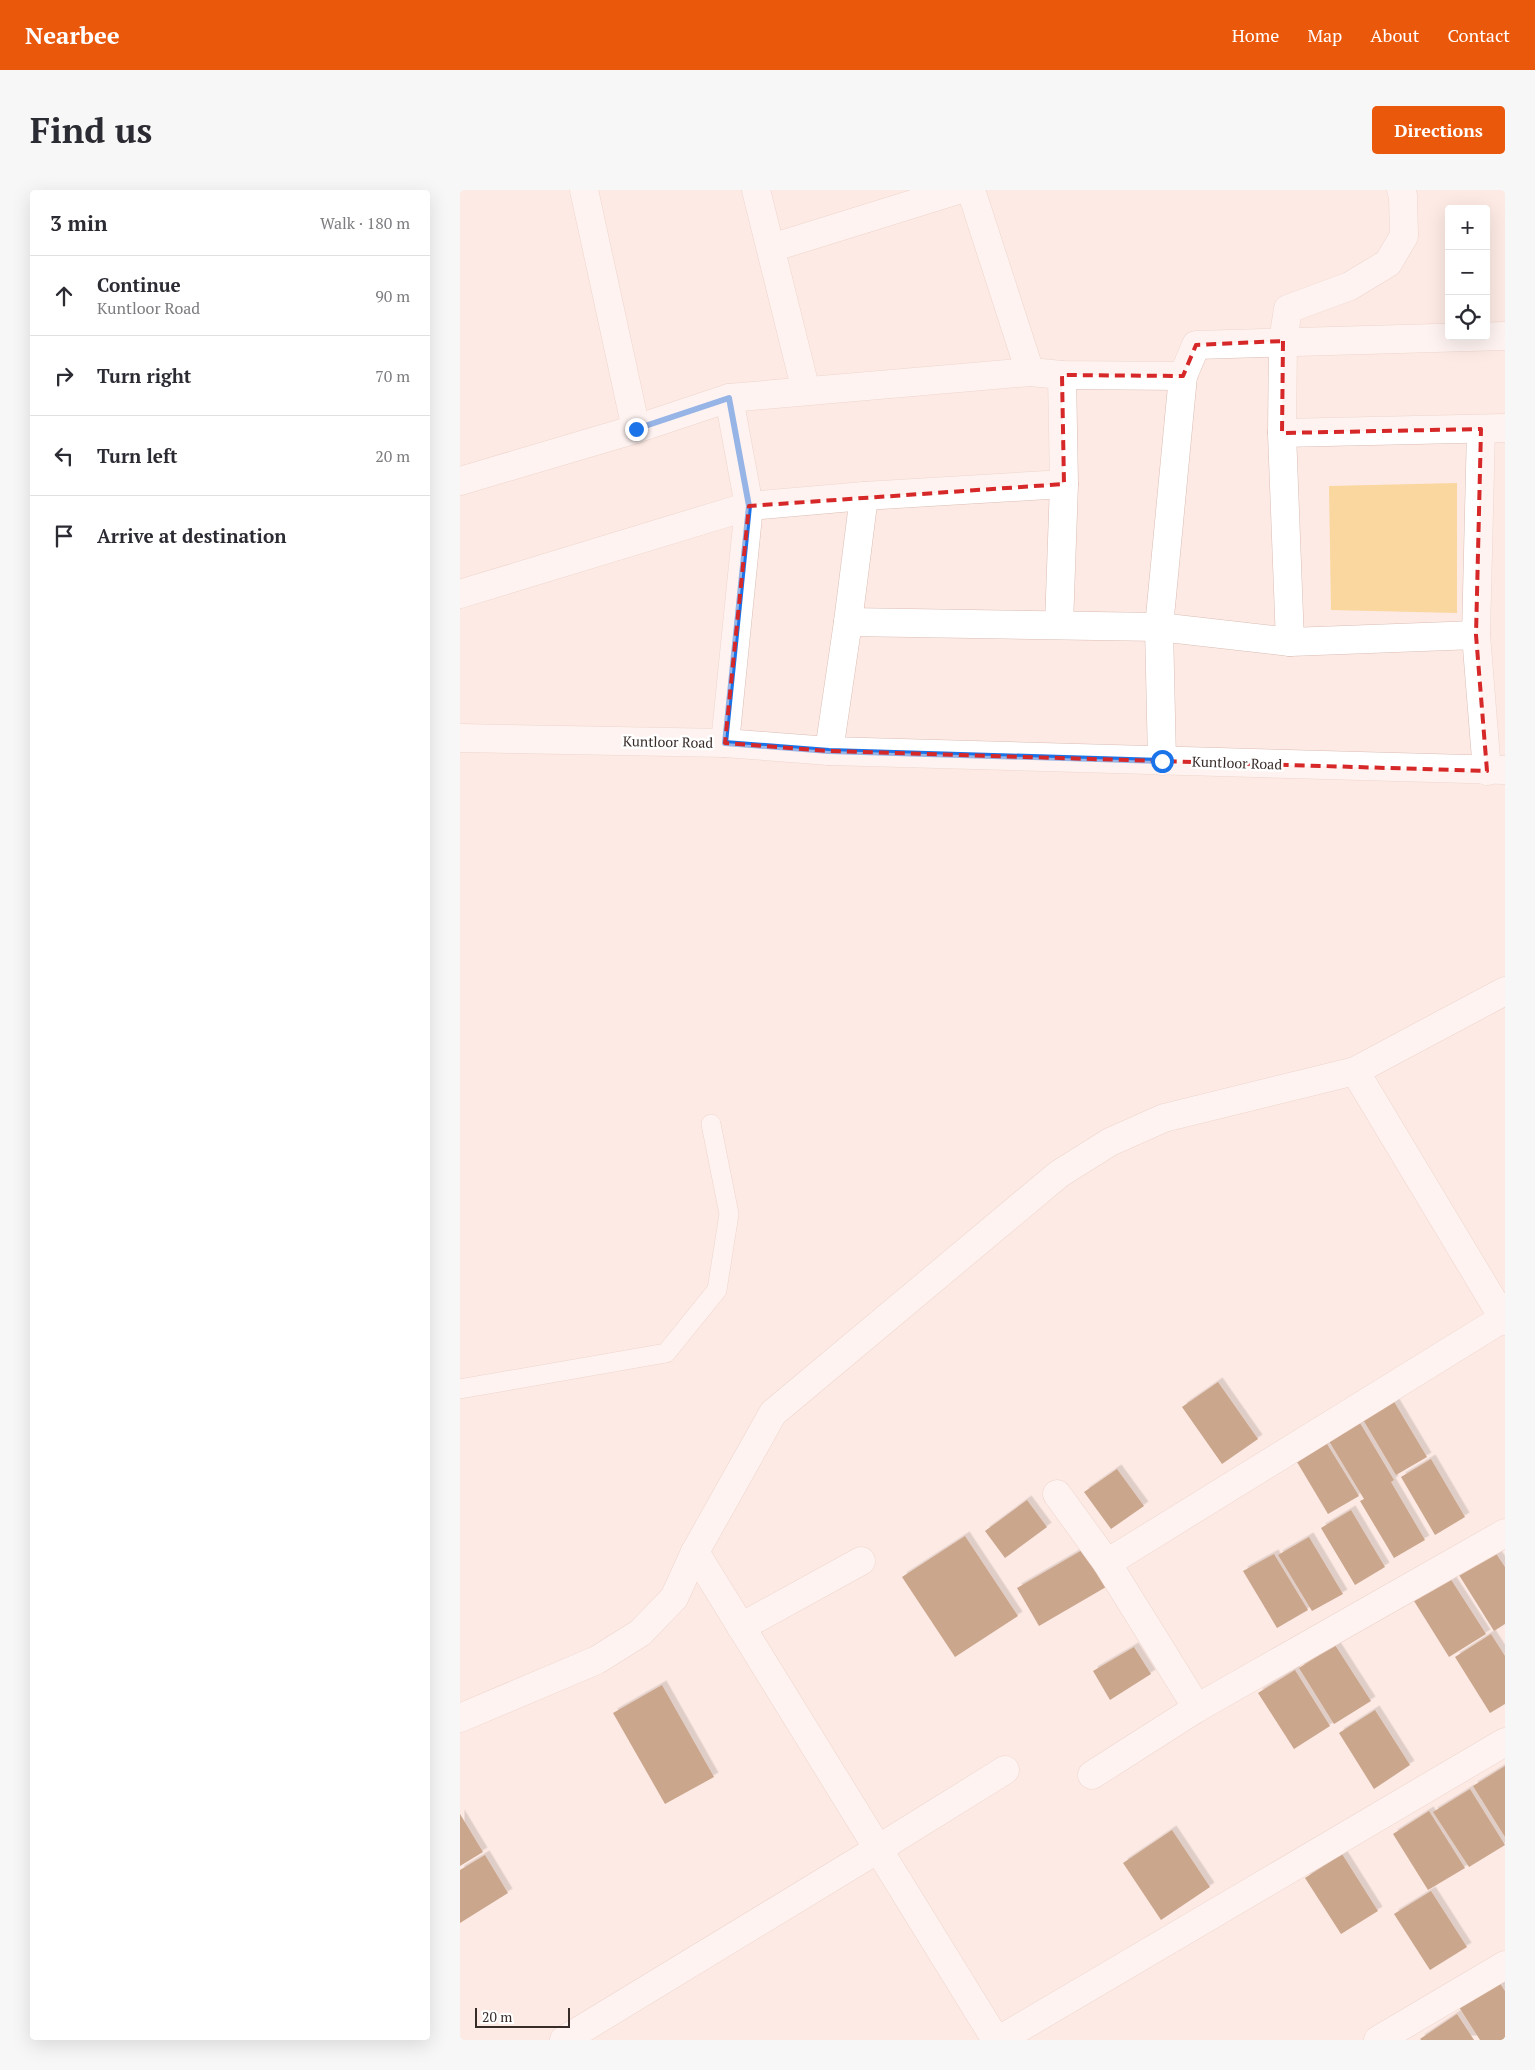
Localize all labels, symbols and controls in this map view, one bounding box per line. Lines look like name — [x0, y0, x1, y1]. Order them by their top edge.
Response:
text: Nearbee — [25, 19, 120, 51]
text: Home — [1232, 23, 1279, 47]
text: Map — [1307, 23, 1342, 47]
text: About — [1370, 23, 1419, 47]
text: Contact — [1447, 23, 1510, 47]
button: Directions — [1372, 106, 1505, 154]
text: Find us — [30, 107, 152, 153]
map controls — [1445, 205, 1490, 340]
button: + — [1445, 205, 1490, 250]
text: 3 min — [50, 209, 107, 237]
text: Walk · 180 m — [320, 212, 410, 234]
button: − — [1445, 250, 1490, 295]
text: Continue — [97, 272, 181, 297]
icon: ahead — [50, 282, 78, 310]
text: 90 m — [375, 285, 410, 307]
button: locate — [1445, 295, 1490, 340]
text: Kuntloor Road — [97, 297, 200, 319]
icon: right — [50, 362, 78, 390]
text: Turn right — [97, 363, 191, 388]
text: 70 m — [375, 365, 410, 387]
route end — [625, 418, 648, 441]
icon: left — [50, 442, 78, 470]
text: Turn left — [97, 443, 178, 468]
text: 20 m — [375, 445, 410, 467]
icon: arrive — [50, 522, 78, 550]
text: Arrive at destination — [97, 523, 286, 548]
street label: Kuntloor Road — [623, 731, 714, 752]
route start — [1151, 750, 1174, 773]
street label: Kuntloor Road — [1192, 751, 1283, 774]
scale bar — [475, 2005, 570, 2028]
text: 20 m — [482, 2007, 512, 2026]

